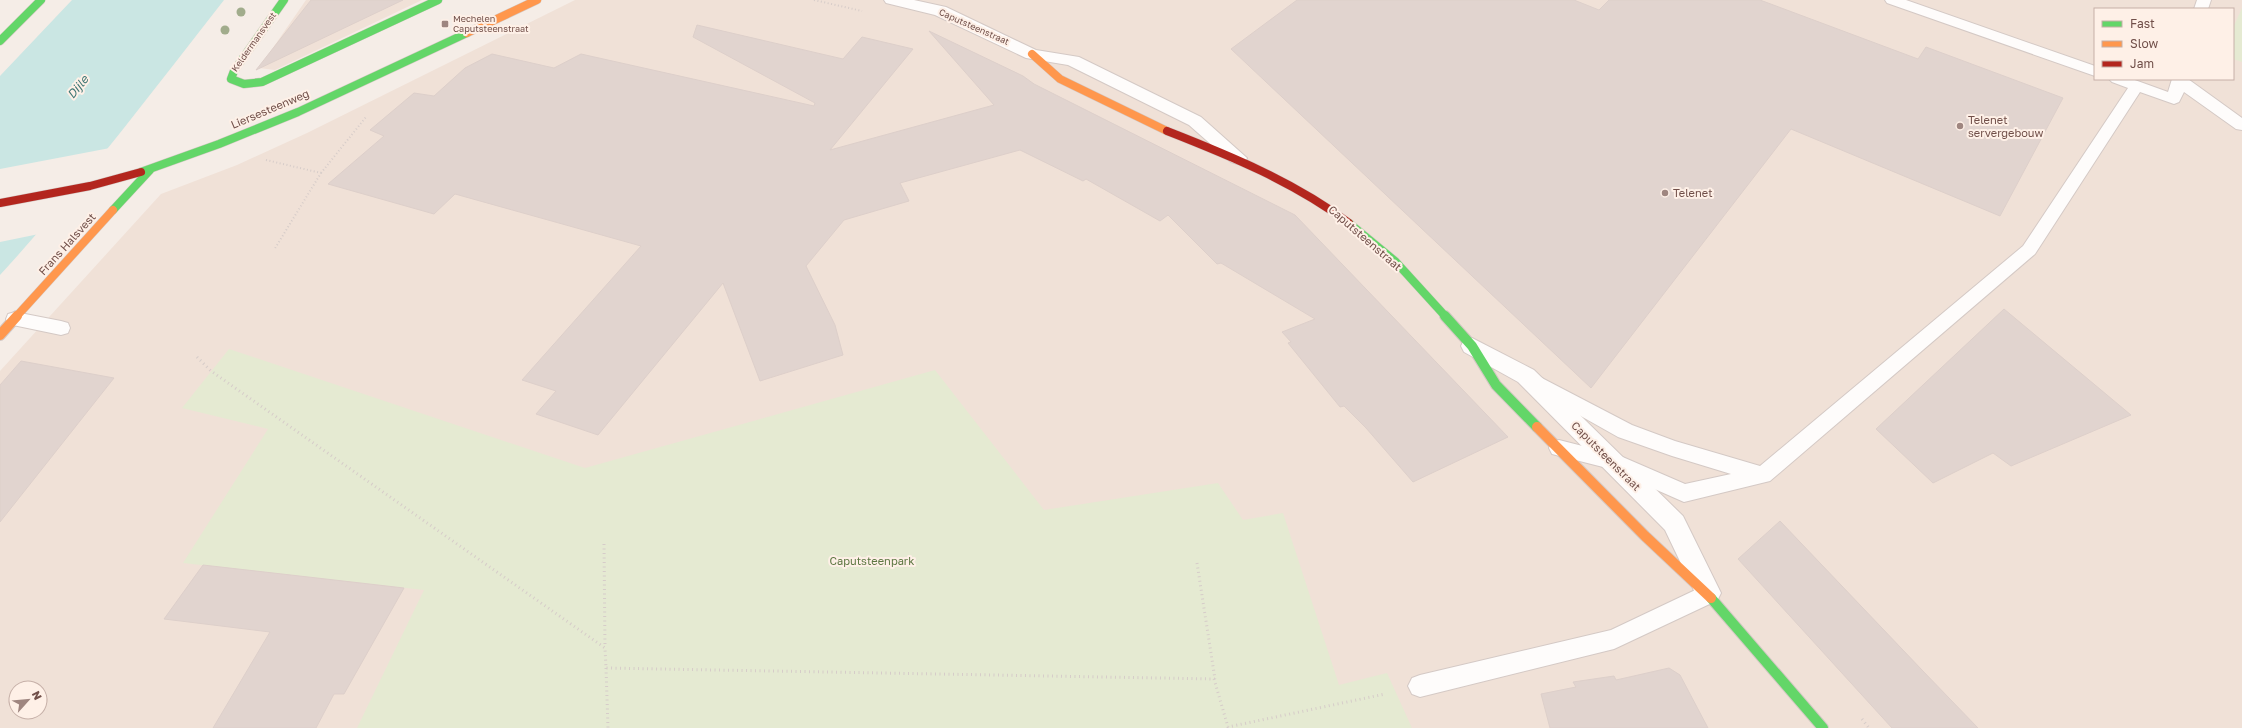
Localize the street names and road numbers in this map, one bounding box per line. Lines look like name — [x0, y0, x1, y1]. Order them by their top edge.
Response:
street label: Caputsteenstraat — [937, 6, 1011, 47]
street label: Keldermansvest — [229, 10, 278, 74]
street label: Liersesteenweg — [229, 86, 311, 131]
street label: Caputsteenstraat — [1326, 202, 1404, 273]
street label: Frans Halsvest — [35, 210, 98, 277]
street label: Caputsteenstraat — [1569, 418, 1644, 493]

